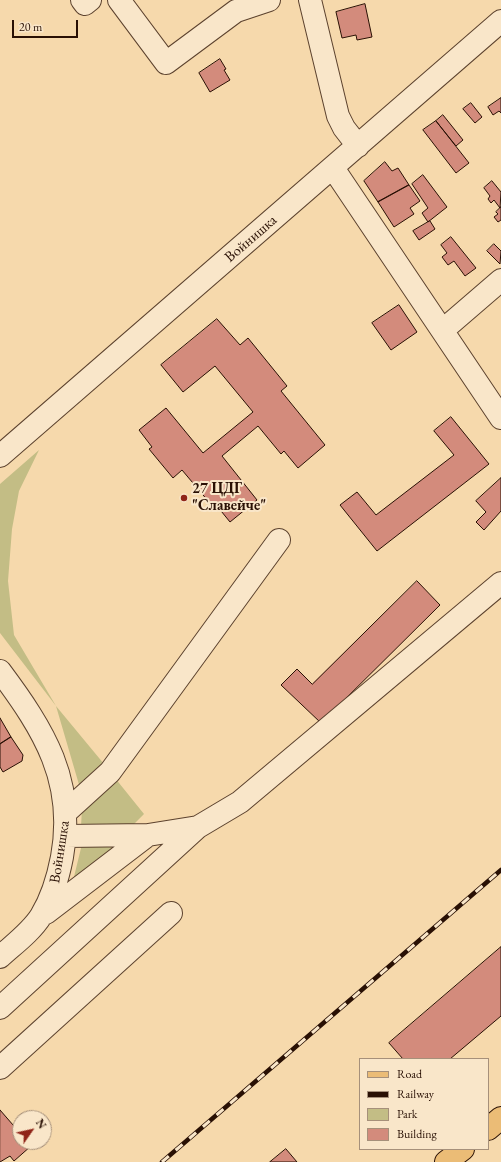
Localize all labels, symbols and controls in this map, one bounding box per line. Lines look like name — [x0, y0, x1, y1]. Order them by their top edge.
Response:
scale bar — [14, 12, 80, 38]
text: 20 m — [19, 19, 42, 35]
street label: Войнишка — [221, 211, 281, 267]
place label: 27 ЦДГ "Славейче" — [192, 480, 266, 515]
marker: 27 ЦДГ "Славейче" — [179, 493, 189, 503]
street label: Войнишка — [46, 819, 74, 885]
legend — [359, 1058, 489, 1150]
text: Road — [397, 1066, 422, 1082]
text: Railway — [397, 1086, 434, 1102]
text: Park — [397, 1106, 417, 1122]
north arrow — [12, 1110, 52, 1150]
text: N — [33, 1116, 49, 1131]
text: Building — [397, 1126, 437, 1142]

